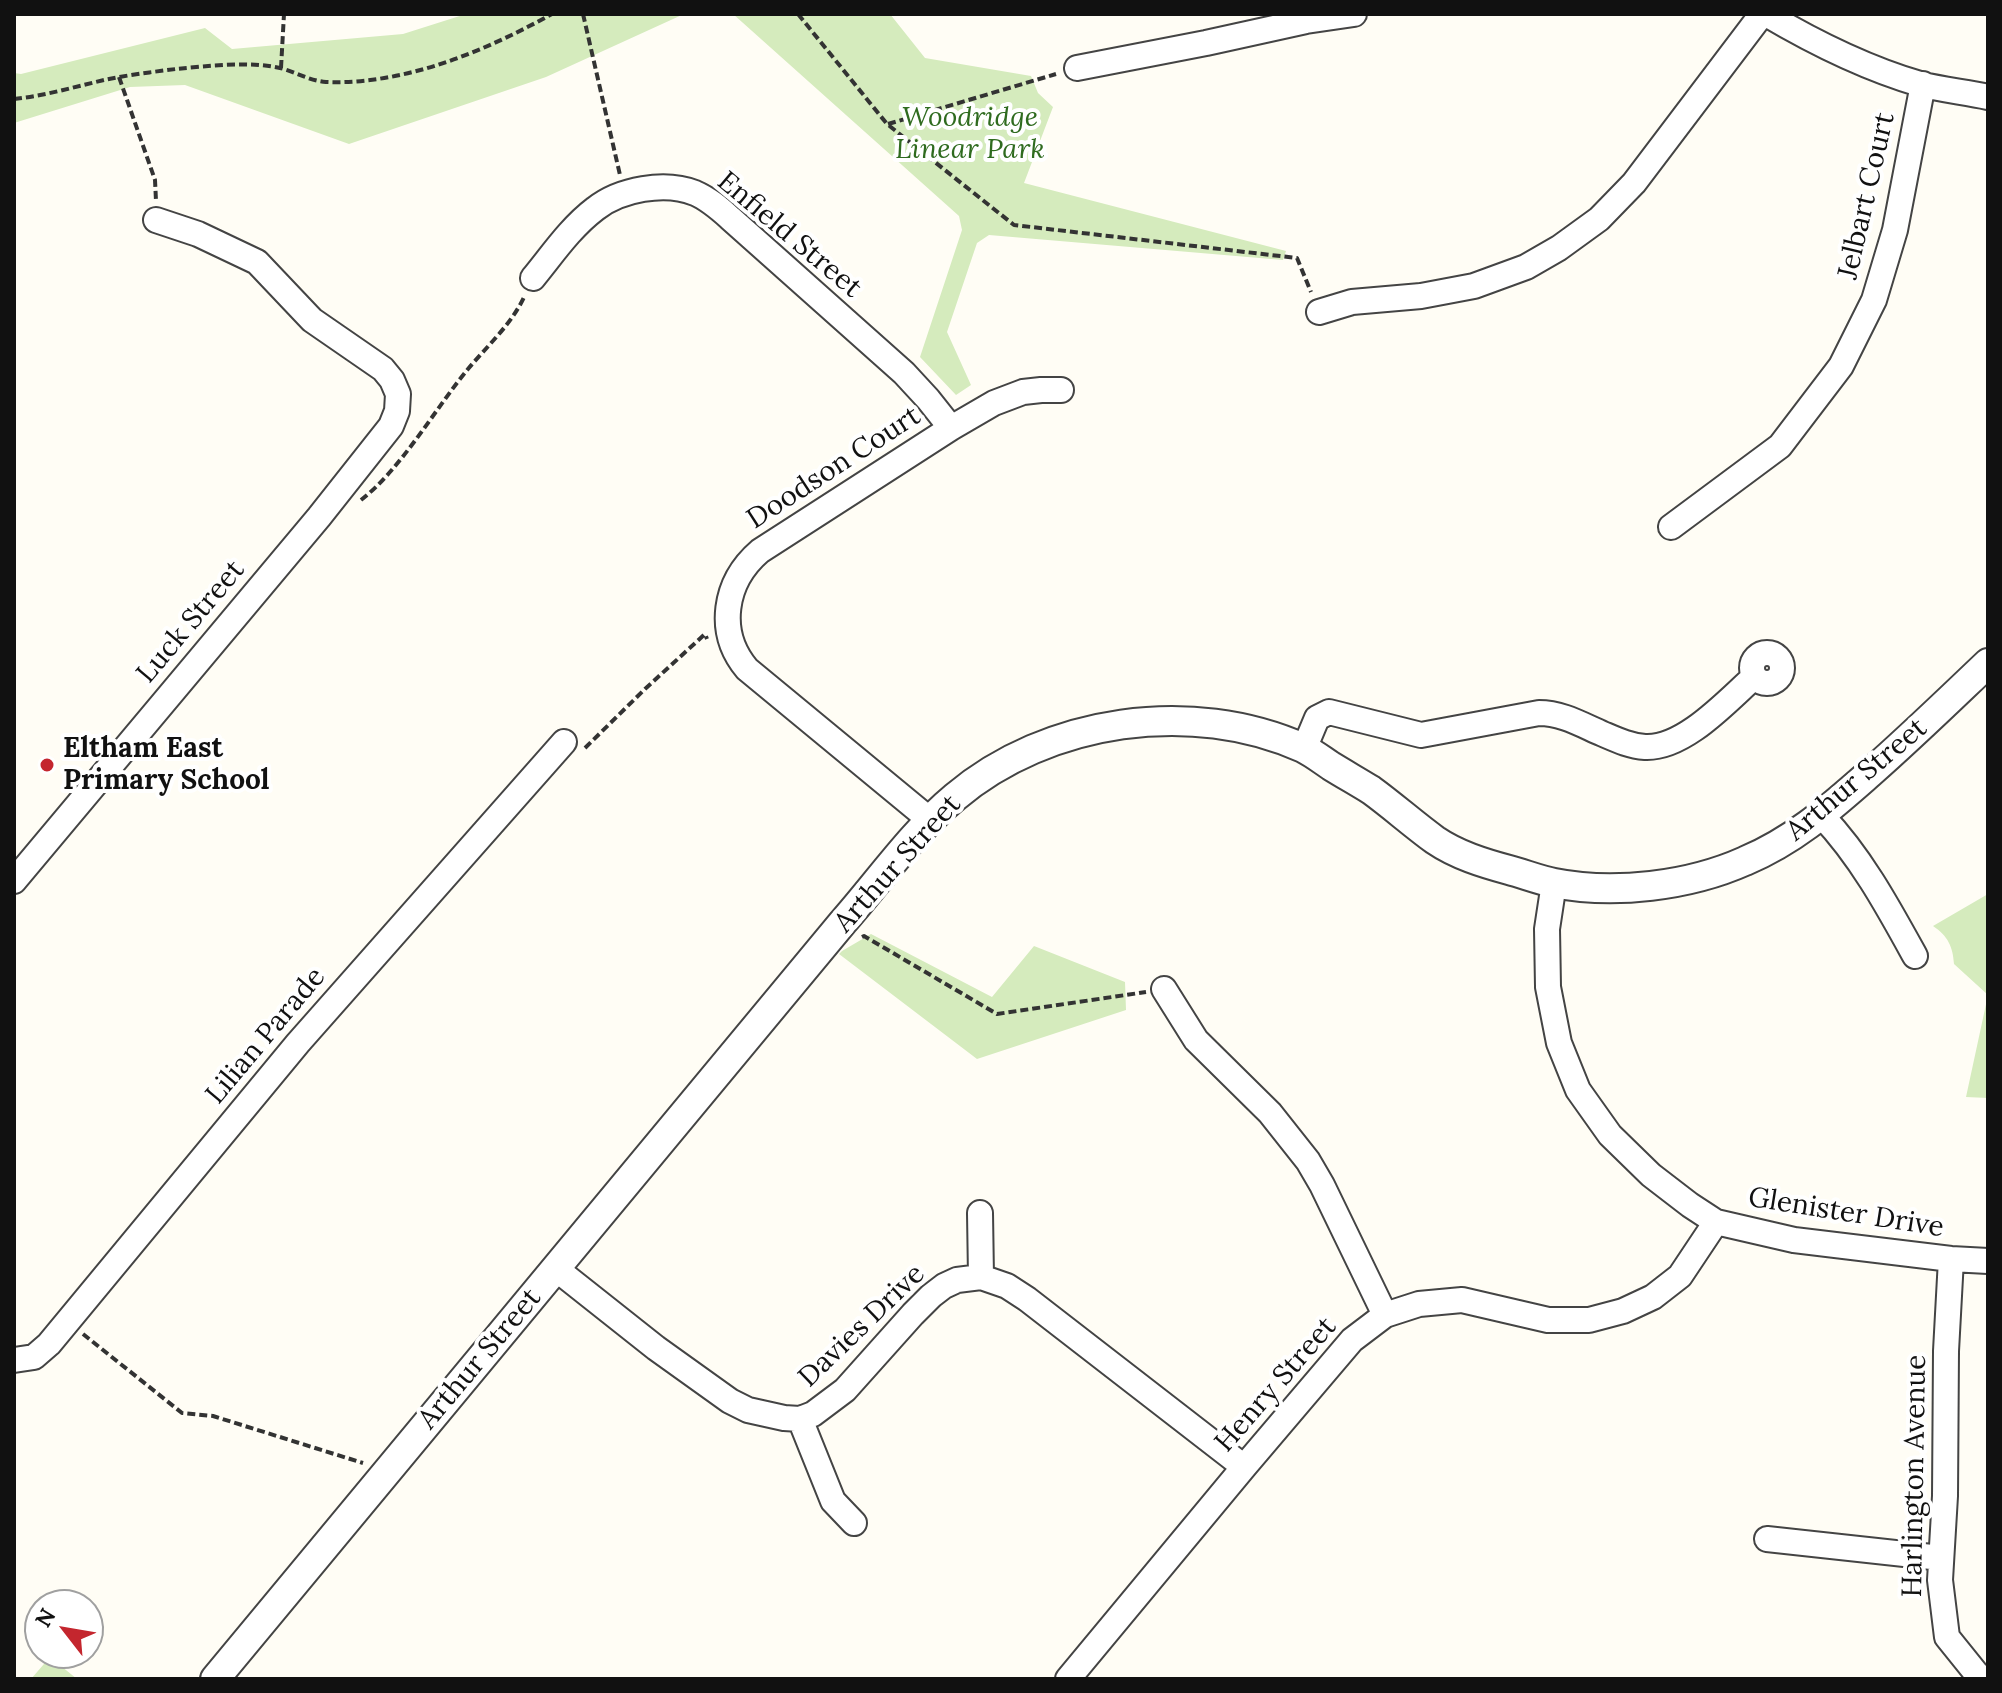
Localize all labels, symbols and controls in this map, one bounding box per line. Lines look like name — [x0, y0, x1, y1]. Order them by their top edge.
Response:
park label: Woodridge Linear Park — [895, 101, 1045, 167]
street label: Jelbart Court — [1832, 109, 1902, 283]
street label: Enfield Street — [710, 165, 868, 305]
street label: Doodson Court — [741, 399, 927, 537]
street label: Luck Street — [130, 554, 252, 690]
street label: Arthur Street — [1780, 712, 1934, 848]
place label: Eltham East Primary School — [63, 732, 269, 798]
marker: Eltham East Primary School — [38, 756, 56, 774]
street label: Arthur Street — [828, 788, 968, 940]
street label: Lilian Parade — [199, 961, 333, 1111]
street label: Glenister Drive — [1746, 1181, 1946, 1245]
street label: Davies Drive — [792, 1258, 932, 1394]
street label: Arthur Street — [412, 1282, 548, 1436]
street label: Henry Street — [1208, 1311, 1344, 1459]
street label: Harlington Avenue — [1896, 1354, 1934, 1598]
north arrow — [24, 1589, 104, 1669]
text: N — [29, 1603, 62, 1632]

